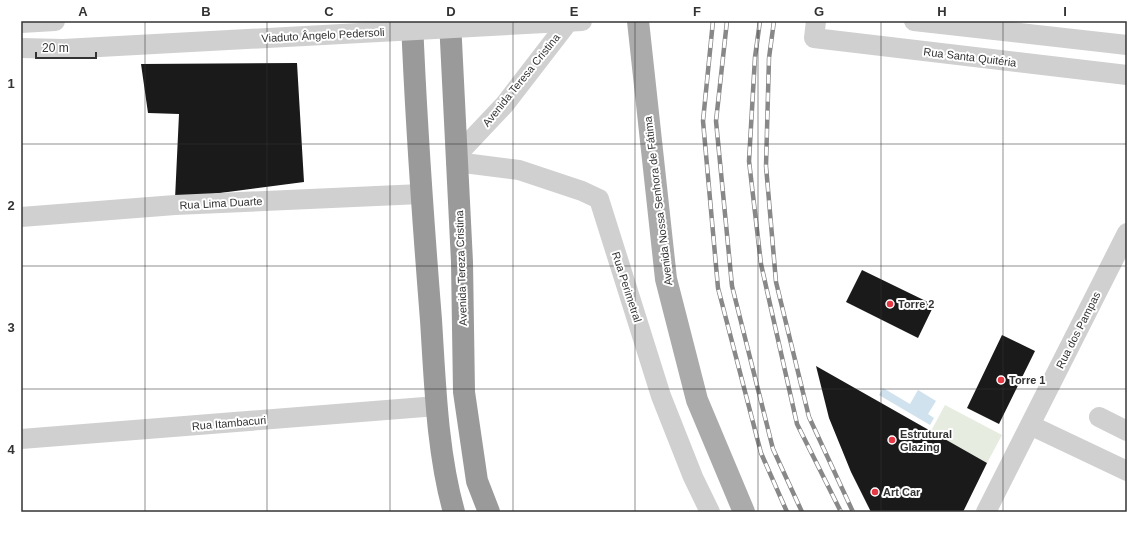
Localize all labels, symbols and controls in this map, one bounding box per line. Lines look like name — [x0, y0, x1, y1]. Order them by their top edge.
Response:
text: A — [78, 4, 88, 19]
text: B — [201, 4, 211, 19]
text: C — [324, 4, 334, 19]
text: D — [446, 4, 456, 19]
text: E — [570, 4, 579, 19]
text: F — [693, 4, 701, 19]
text: G — [814, 4, 824, 19]
text: H — [937, 4, 947, 19]
text: I — [1063, 4, 1067, 19]
street label: Viaduto Ângelo Pedersoli — [261, 26, 385, 44]
street label: Avenida Teresa Cristina — [480, 31, 563, 129]
scale bar — [36, 34, 96, 60]
text: 20 m — [42, 41, 69, 55]
street label: Rua Santa Quitéria — [923, 45, 1018, 69]
text: 1 — [7, 76, 15, 91]
street label: Avenida Nossa Senhora de Fátima — [642, 115, 674, 286]
street label: Rua Lima Duarte — [179, 195, 263, 211]
text: 2 — [7, 198, 15, 213]
street label: Avenida Tereza Cristina — [453, 209, 469, 326]
street label: Rua Perimetral — [610, 250, 644, 324]
street label: Rua dos Pampas — [1053, 289, 1103, 370]
place label: Torre 2 — [898, 298, 934, 310]
marker: Torre 2 — [885, 299, 895, 309]
text: 3 — [7, 320, 15, 335]
place label: Torre 1 — [1009, 374, 1045, 386]
marker: Torre 1 — [996, 375, 1006, 385]
street label: Rua Itambacuri — [191, 414, 267, 432]
place label: Estrutural Glazing — [900, 428, 952, 453]
marker: Estrutural Glazing — [887, 435, 897, 445]
text: 4 — [7, 442, 15, 457]
place label: Art Car — [883, 486, 921, 498]
marker: Art Car — [870, 487, 880, 497]

